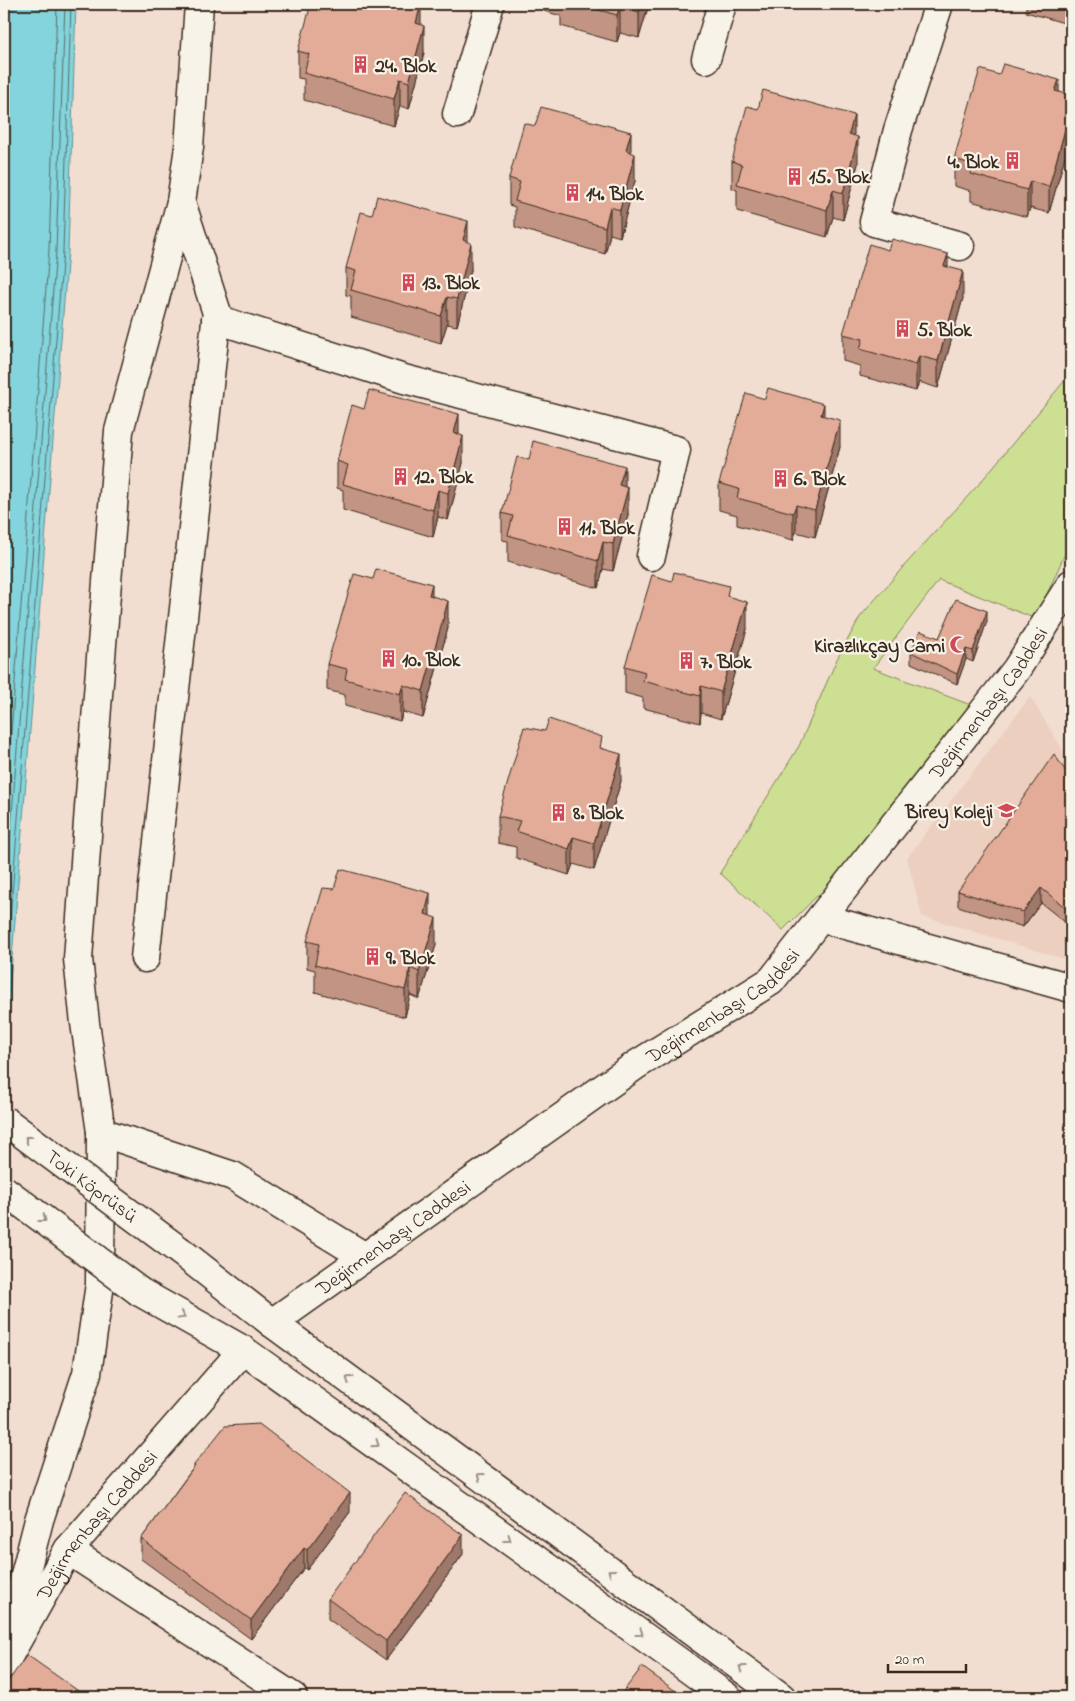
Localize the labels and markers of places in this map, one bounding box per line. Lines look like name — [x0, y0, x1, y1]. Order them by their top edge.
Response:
place label: 24. Blok — [374, 53, 438, 82]
building icon: 24. Blok — [351, 55, 371, 75]
place label: 4. Blok — [948, 149, 1000, 178]
building icon: 4. Blok — [1003, 151, 1023, 171]
place label: 15. Blok — [809, 164, 871, 193]
building icon: 15. Blok — [785, 166, 805, 186]
place label: 14. Blok — [586, 181, 645, 210]
building icon: 14. Blok — [562, 183, 582, 203]
place label: 13. Blok — [422, 270, 481, 299]
building icon: 13. Blok — [398, 272, 418, 292]
place label: 5. Blok — [917, 317, 973, 346]
building icon: 5. Blok — [893, 319, 913, 339]
place label: 12. Blok — [414, 464, 475, 493]
building icon: 12. Blok — [390, 466, 410, 486]
place label: 6. Blok — [794, 466, 847, 495]
building icon: 6. Blok — [770, 468, 790, 488]
place label: 11. Blok — [579, 515, 636, 544]
building icon: 11. Blok — [555, 517, 575, 537]
place label: Kirazlıkçay Cami — [814, 633, 945, 663]
mosque icon: Kirazlıkçay Cami — [949, 635, 969, 655]
place label: 10. Blok — [402, 647, 462, 676]
building icon: 10. Blok — [378, 649, 398, 669]
place label: 7. Blok — [700, 649, 753, 678]
building icon: 7. Blok — [676, 651, 696, 671]
place label: Birey Koleji — [904, 799, 993, 829]
place label: 8. Blok — [572, 800, 625, 829]
school or university icon: Birey Koleji — [997, 801, 1017, 821]
building icon: 8. Blok — [549, 802, 569, 822]
place label: 9. Blok — [385, 945, 437, 974]
building icon: 9. Blok — [362, 947, 382, 967]

